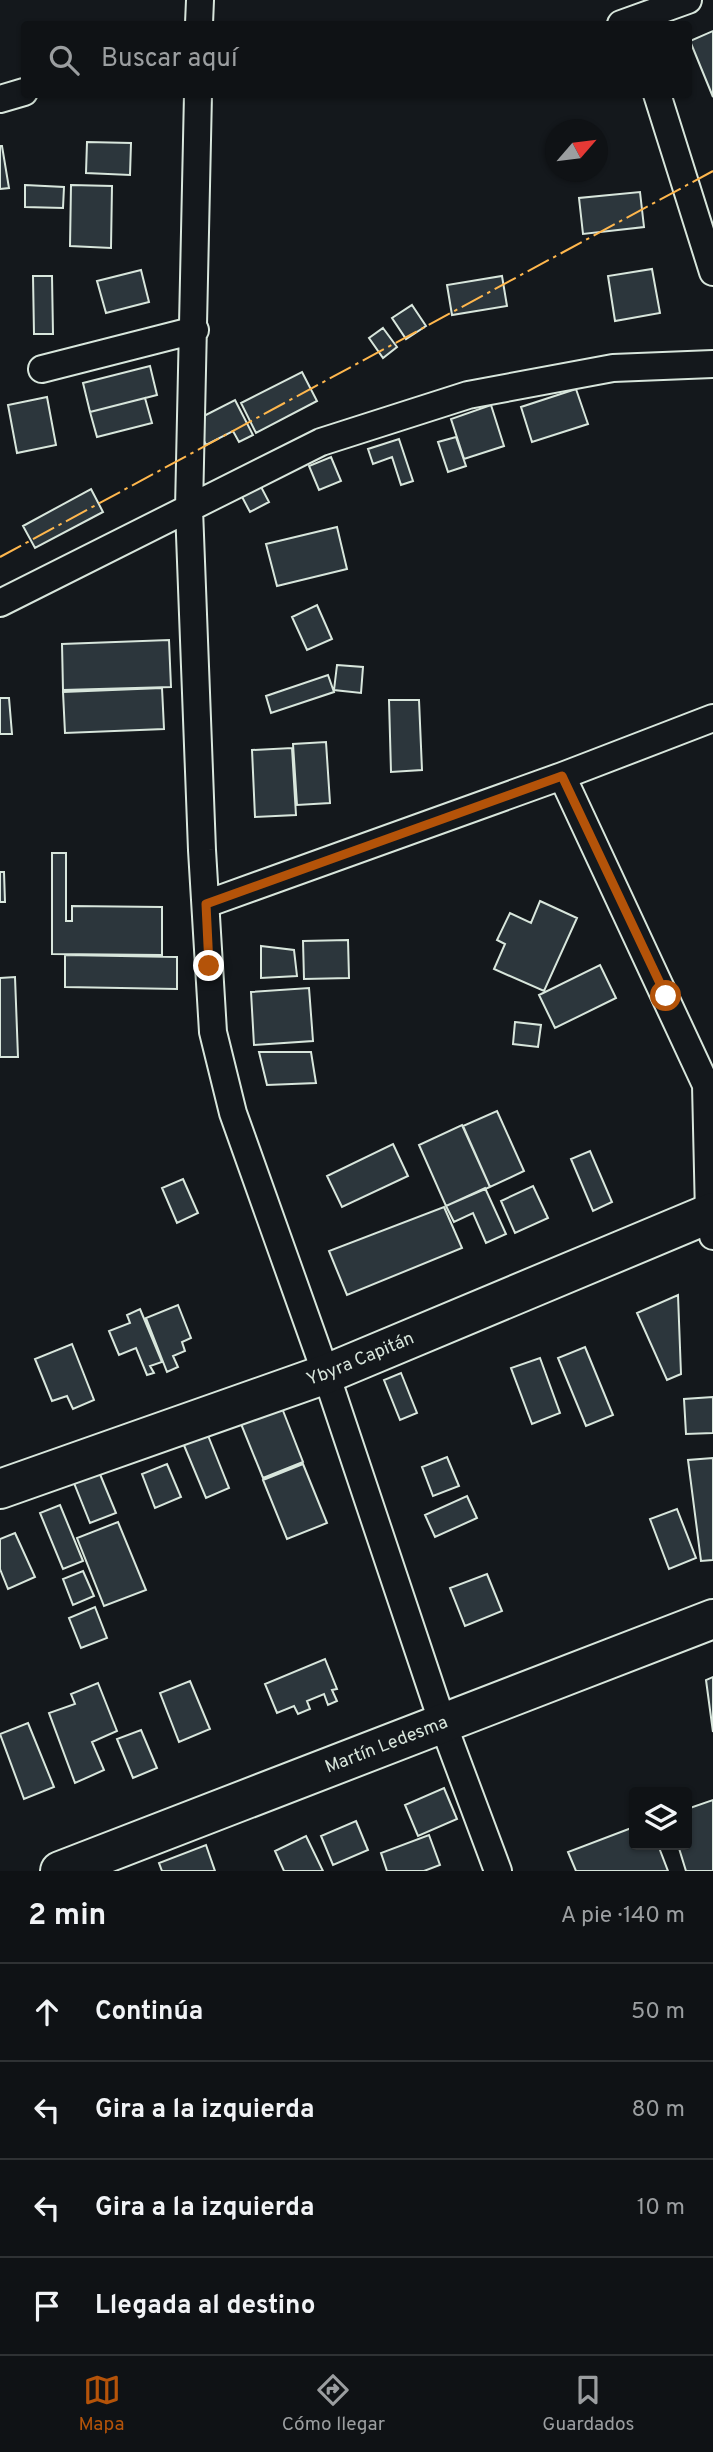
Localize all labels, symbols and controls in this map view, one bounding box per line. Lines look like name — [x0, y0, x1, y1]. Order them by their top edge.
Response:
search box — [21, 21, 692, 98]
icon: search — [45, 41, 83, 79]
text: Buscar aquí — [101, 43, 238, 76]
north arrow — [545, 119, 608, 182]
route end — [193, 950, 224, 981]
route start — [650, 980, 681, 1011]
street label: Ybyra Capitán — [304, 1327, 418, 1391]
street label: Martín Ledesma — [322, 1711, 451, 1779]
map controls — [629, 1787, 692, 1850]
button: layers — [629, 1787, 692, 1850]
text: 2 min — [28, 1898, 106, 1935]
text: A pie · 140 m — [561, 1902, 685, 1931]
icon: ahead — [28, 1993, 66, 2031]
text: Continúa — [95, 1996, 203, 2029]
text: 50 m — [631, 1998, 685, 2027]
icon: left — [28, 2091, 66, 2129]
text: Gira a la izquierda — [95, 2094, 314, 2127]
text: 80 m — [632, 2096, 685, 2125]
icon: left — [28, 2189, 66, 2227]
text: Gira a la izquierda — [95, 2192, 314, 2225]
text: 10 m — [637, 2194, 685, 2223]
icon: arrive — [28, 2287, 66, 2325]
text: Llegada al destino — [95, 2290, 315, 2323]
tab: Mapa — [79, 2371, 125, 2437]
tab: Cómo llegar — [282, 2371, 385, 2437]
tab: Guardados — [542, 2371, 634, 2437]

